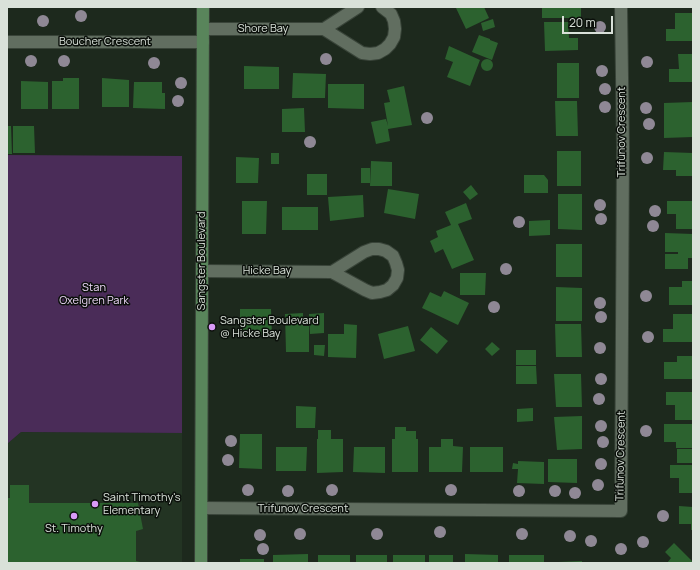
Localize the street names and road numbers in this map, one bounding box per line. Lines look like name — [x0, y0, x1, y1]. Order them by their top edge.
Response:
street label: Shore Bay — [238, 22, 288, 36]
street label: Boucher Crescent — [59, 35, 151, 49]
street label: Trifunov Crescent — [615, 87, 629, 177]
street label: Sangster Boulevard — [195, 212, 209, 310]
street label: Hicke Bay — [243, 264, 291, 278]
street label: Trifunov Crescent — [614, 411, 628, 501]
street label: Trifunov Crescent — [258, 502, 348, 516]

